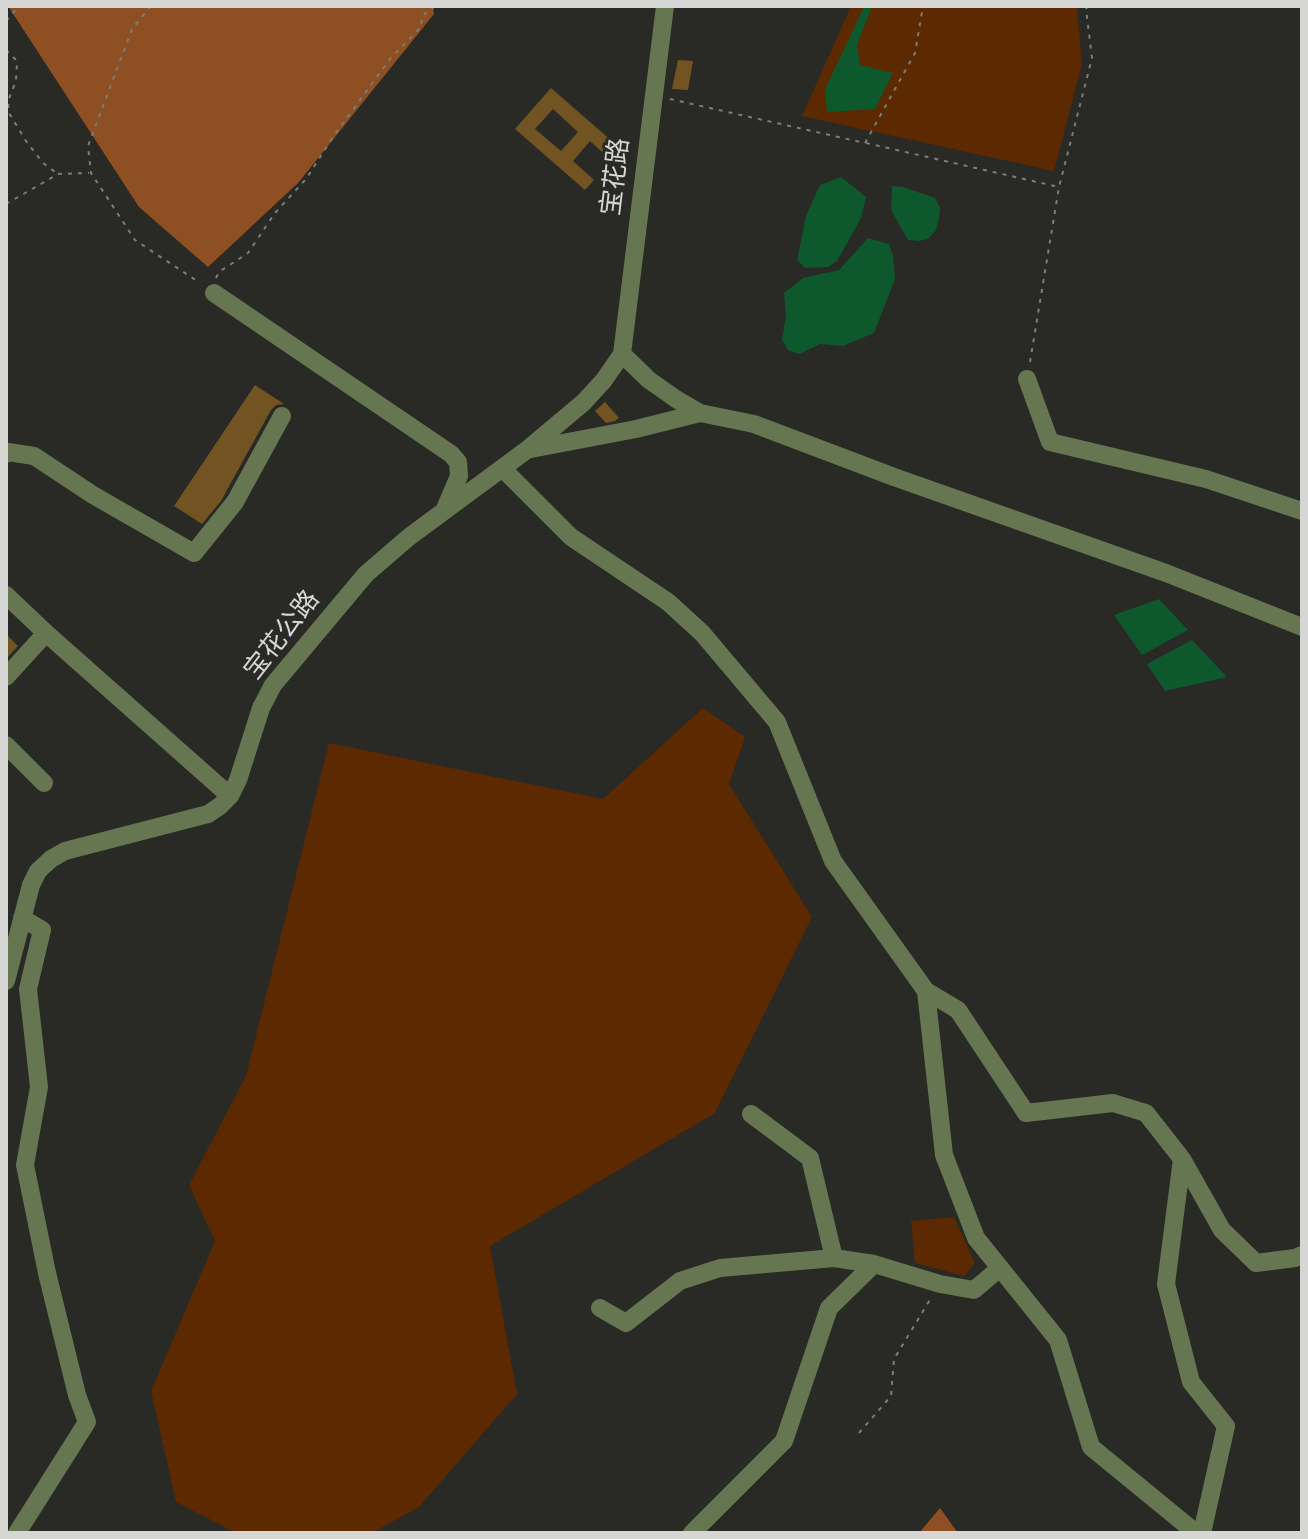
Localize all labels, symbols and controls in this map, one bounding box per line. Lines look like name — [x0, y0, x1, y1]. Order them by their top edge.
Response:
street label: 宝花路 — [597, 136, 637, 218]
street label: 宝花公路 — [239, 585, 327, 687]

